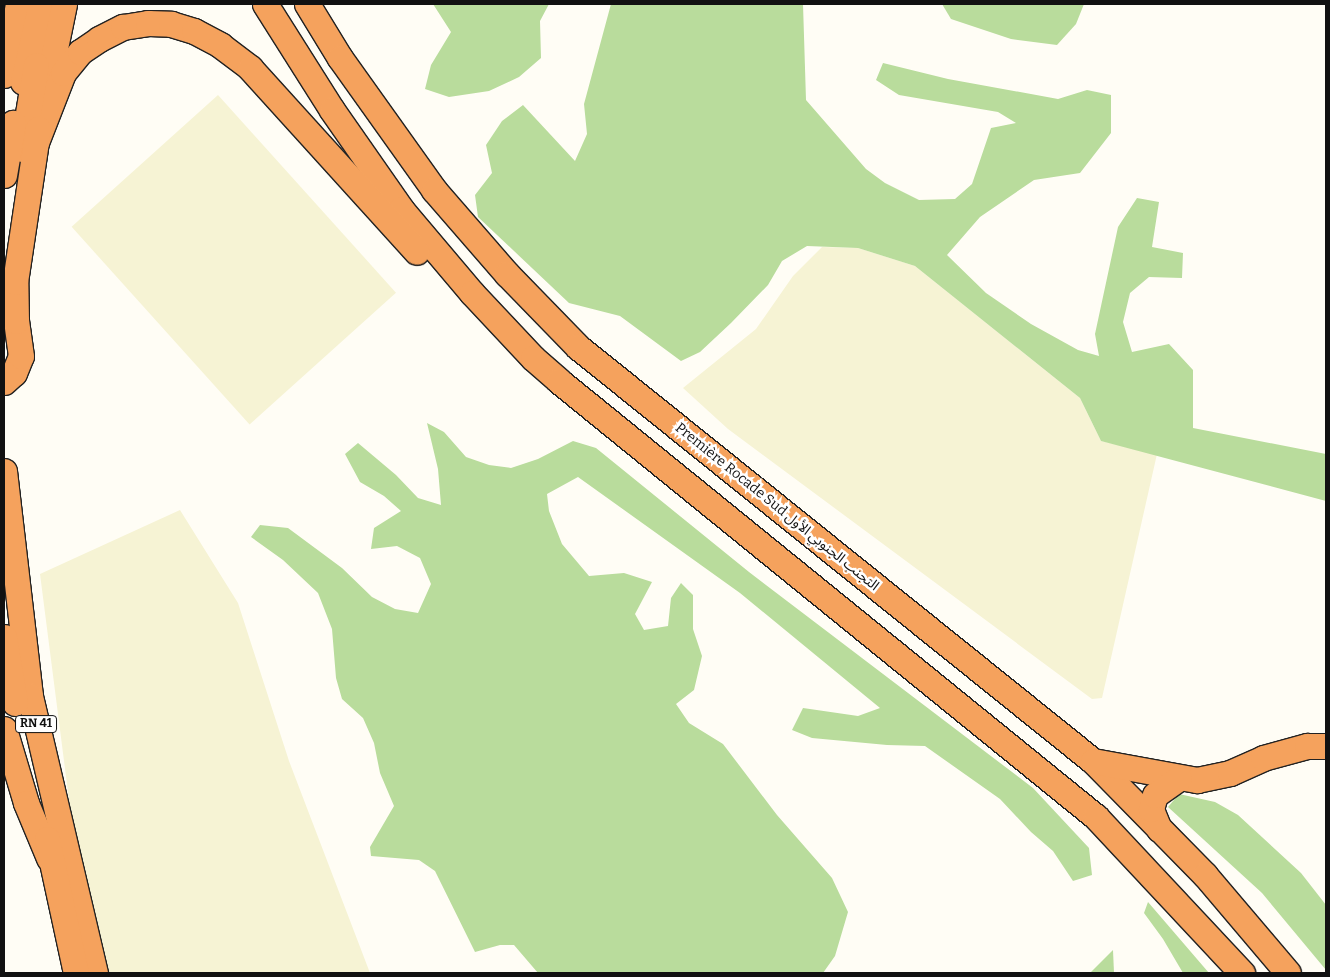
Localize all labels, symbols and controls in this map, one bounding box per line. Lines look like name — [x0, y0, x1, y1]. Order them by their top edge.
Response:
street label: Première Rocade Sud التجنب الجنوبي الأول — [672, 420, 882, 594]
road number: RN 41 — [15, 714, 57, 734]

